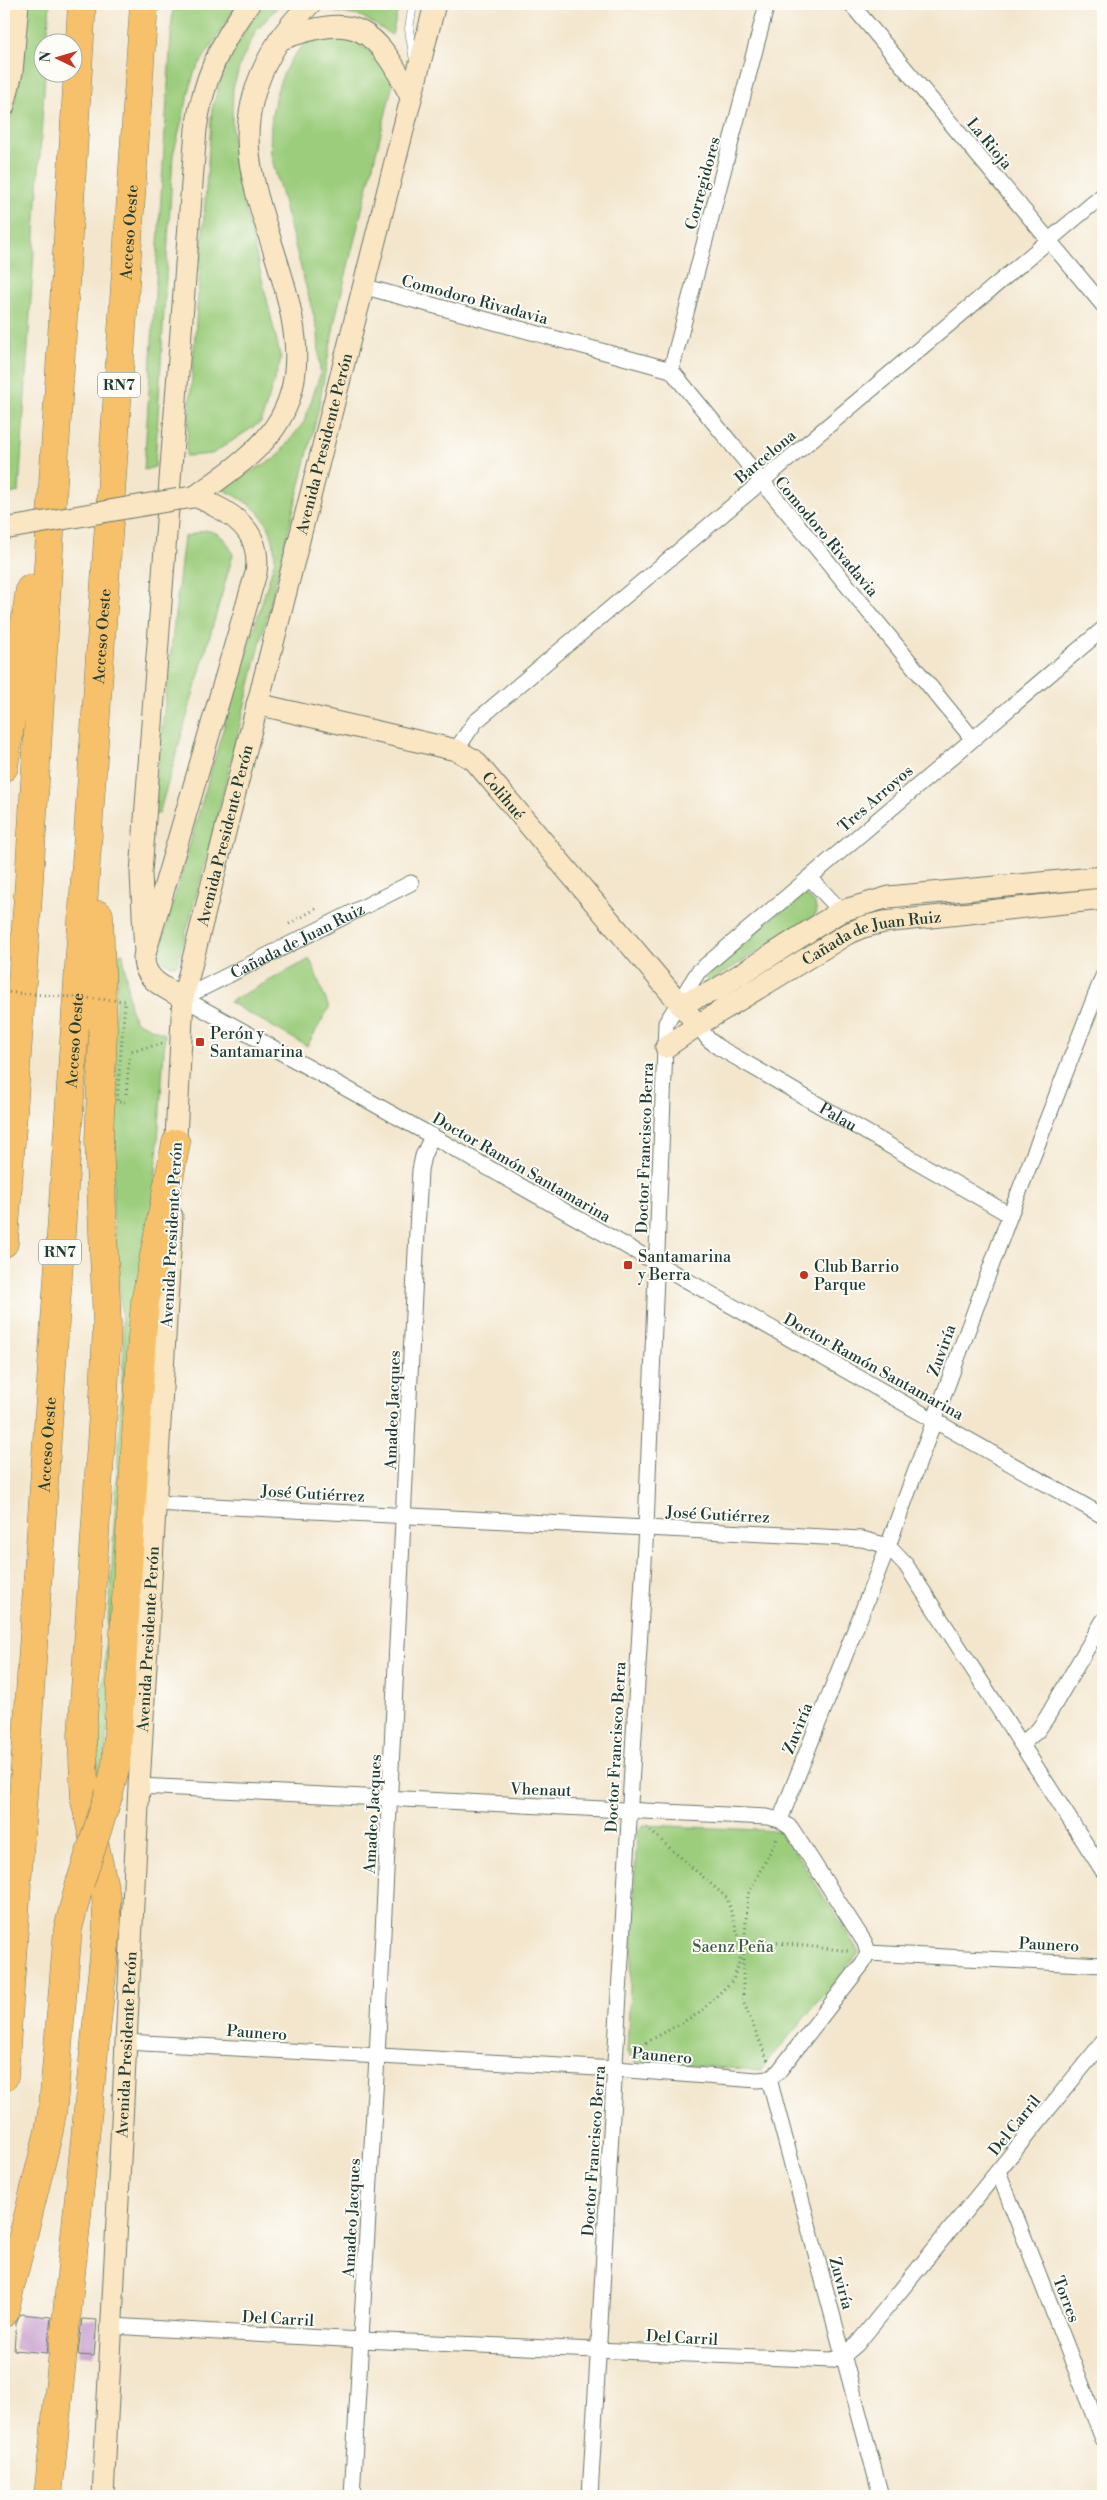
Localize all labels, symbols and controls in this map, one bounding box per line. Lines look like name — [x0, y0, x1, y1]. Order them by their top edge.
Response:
north arrow — [32, 32, 82, 82]
text: N — [37, 51, 55, 63]
street label: La Rioja — [962, 114, 1017, 174]
street label: Corregidores — [681, 134, 725, 232]
street label: Acceso Oeste — [116, 184, 143, 282]
street label: Comodoro Rivadavia — [399, 271, 551, 329]
street label: Avenida Presidente Perón — [292, 351, 357, 538]
road number: RN7 — [98, 372, 140, 398]
street label: Barcelona — [730, 425, 801, 489]
street label: Comodoro Rivadavia — [770, 472, 883, 602]
street label: Acceso Oeste — [89, 588, 115, 686]
street label: Avenida Presidente Perón — [192, 742, 258, 929]
street label: Tres Arroyos — [834, 761, 917, 837]
street label: Colihué — [477, 768, 529, 824]
street label: Cañada de Juan Ruiz — [227, 899, 368, 983]
street label: Cañada de Juan Ruiz — [798, 907, 942, 970]
street label: Acceso Oeste — [62, 992, 88, 1090]
place label: Perón y Santamarina — [210, 1024, 304, 1062]
marker: Perón y Santamarina — [194, 1036, 206, 1048]
street label: Doctor Francisco Berra — [632, 1061, 658, 1234]
street label: Palau — [816, 1098, 860, 1136]
street label: Doctor Ramón Santamarina — [429, 1109, 615, 1228]
street label: Avenida Presidente Perón — [157, 1141, 187, 1330]
road number: RN7 — [39, 1240, 81, 1264]
place label: Santamarina y Berra — [637, 1247, 732, 1285]
place label: Club Barrio Parque — [814, 1257, 899, 1295]
marker: Santamarina y Berra — [622, 1259, 634, 1271]
marker: Club Barrio Parque — [798, 1269, 810, 1281]
street label: Doctor Ramón Santamarina — [780, 1309, 968, 1425]
street label: Zuviría — [923, 1321, 961, 1379]
street label: Amadeo Jacques — [381, 1350, 405, 1471]
street label: Acceso Oeste — [34, 1396, 61, 1494]
street label: José Gutiérrez — [260, 1481, 365, 1507]
street label: José Gutiérrez — [665, 1502, 770, 1528]
street label: Avenida Presidente Perón — [133, 1545, 164, 1734]
street label: Doctor Francisco Berra — [602, 1660, 631, 1833]
street label: Zuviría — [779, 1699, 818, 1757]
street label: Amadeo Jacques — [360, 1754, 386, 1875]
street label: Vhenaut — [509, 1779, 572, 1801]
street label: Paunero — [1018, 1933, 1080, 1957]
park label: Saenz Peña — [692, 1937, 775, 1957]
street label: Avenida Presidente Perón — [112, 1951, 142, 2139]
street label: Paunero — [226, 2021, 288, 2045]
street label: Paunero — [631, 2043, 693, 2069]
street label: Doctor Francisco Berra — [578, 2064, 610, 2237]
street label: Del Carril — [984, 2091, 1045, 2160]
street label: Amadeo Jacques — [339, 2158, 365, 2279]
street label: Zuviría — [824, 2255, 858, 2312]
street label: Torres — [1048, 2273, 1084, 2325]
street label: Del Carril — [241, 2307, 315, 2331]
street label: Del Carril — [645, 2326, 719, 2350]

